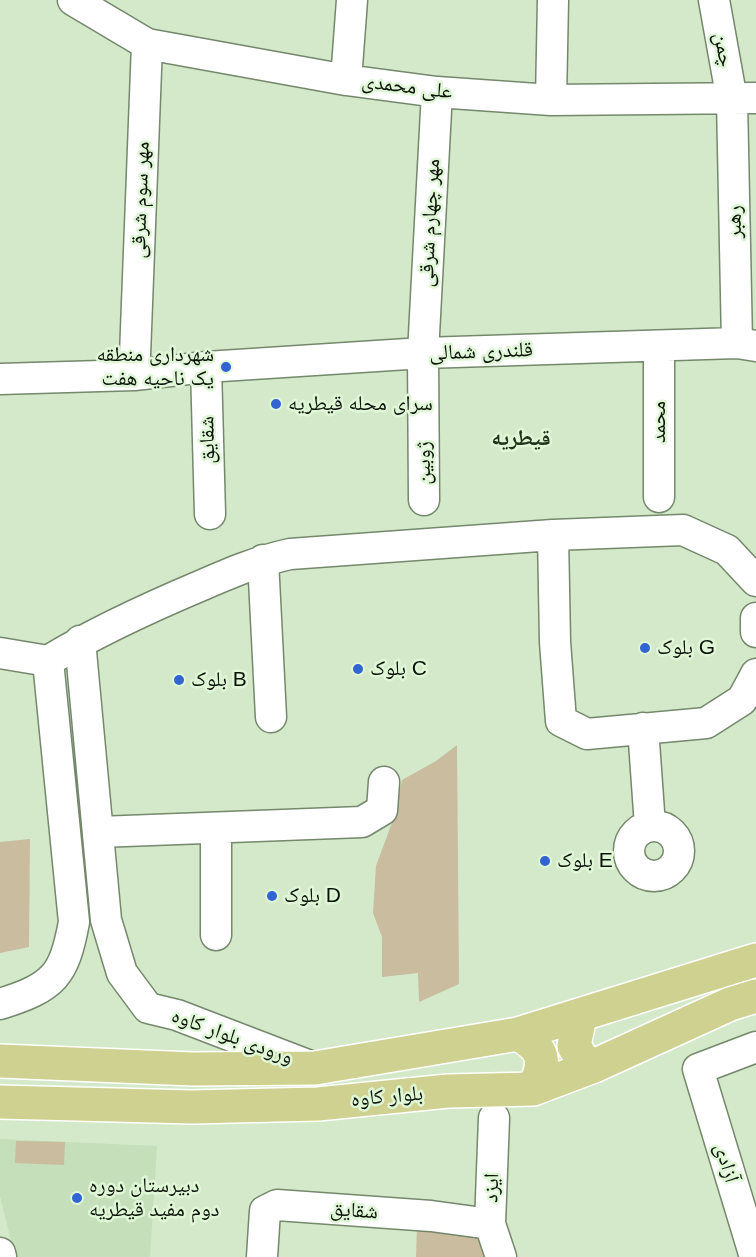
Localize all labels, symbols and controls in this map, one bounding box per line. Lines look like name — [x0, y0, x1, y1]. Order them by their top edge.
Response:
street label: چمن — [708, 31, 738, 69]
street label: علی محمدی — [360, 69, 454, 105]
street label: مهر سوم شرقی — [126, 141, 156, 259]
street label: مهر چهارم شرقی — [414, 158, 446, 288]
street label: رهبر — [722, 205, 748, 239]
street label: قلندری شمالی — [429, 338, 533, 366]
place label: شهرداری منطقه یک ناحیه هفت — [97, 342, 214, 392]
marker: شهرداری منطقه یک ناحیه هفت — [219, 360, 233, 374]
place label: سرای محله قیطریه — [288, 391, 433, 417]
marker: سرای محله قیطریه — [269, 397, 283, 411]
street label: محمد — [646, 401, 672, 443]
street label: شقایق — [195, 416, 221, 464]
district label: قیطریه — [491, 426, 551, 452]
street label: ژوبین — [411, 441, 437, 485]
place label: بلوک G — [657, 635, 715, 661]
marker: بلوک G — [638, 641, 652, 655]
place label: بلوک C — [370, 656, 427, 682]
marker: بلوک C — [351, 662, 365, 676]
place label: بلوک B — [191, 667, 247, 693]
marker: بلوک B — [172, 673, 186, 687]
place label: بلوک E — [557, 848, 613, 874]
marker: بلوک E — [538, 854, 552, 868]
place label: بلوک D — [284, 883, 341, 909]
marker: بلوک D — [265, 889, 279, 903]
street label: ورودی بلوار کاوه — [168, 1003, 296, 1071]
street label: بلوار کاوه — [350, 1081, 424, 1113]
street label: آزادی — [708, 1140, 744, 1186]
place label: دبیرستان دوره دوم مفید قیطریه — [89, 1173, 219, 1223]
street label: ایزد — [479, 1173, 505, 1203]
marker: دبیرستان دوره دوم مفید قیطریه — [70, 1191, 84, 1205]
street label: شقایق — [329, 1197, 379, 1225]

